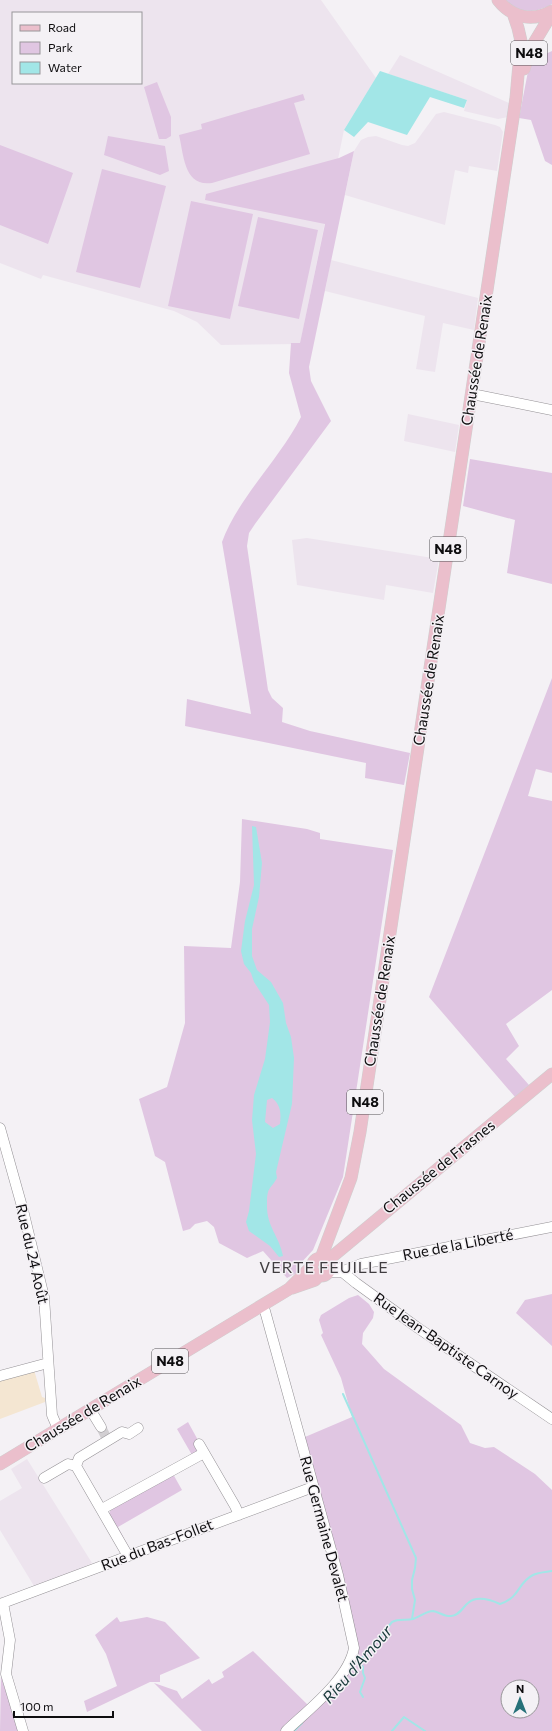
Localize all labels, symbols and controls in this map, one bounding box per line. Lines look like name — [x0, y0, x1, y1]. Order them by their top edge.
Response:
legend — [12, 12, 142, 84]
text: Road — [48, 20, 76, 34]
text: Park — [48, 40, 74, 54]
road number: N48 — [511, 41, 547, 65]
text: Water — [48, 60, 82, 74]
street label: Chaussée de Renaix — [457, 293, 495, 427]
road number: N48 — [430, 537, 466, 561]
street label: Chaussée de Renaix — [409, 613, 447, 747]
street label: Chaussée de Renaix — [360, 934, 398, 1068]
road number: N48 — [347, 1090, 383, 1114]
street label: Chaussée de Frasnes — [379, 1115, 498, 1217]
street label: Rue du 24 Août — [13, 1202, 53, 1306]
street label: Rue de la Liberté — [401, 1224, 515, 1264]
district label: VERTE FEUILLE — [259, 1257, 389, 1276]
street label: Rue Jean-Baptiste Carnoy — [370, 1288, 523, 1402]
road number: N48 — [152, 1349, 188, 1373]
street label: Chaussée de Renaix — [21, 1371, 144, 1455]
street label: Rue Germaine Devalet — [297, 1454, 353, 1604]
street label: Rue du Bas-Follet — [98, 1514, 215, 1574]
water label: Rieu d'Amour — [318, 1620, 396, 1706]
north arrow — [500, 1679, 540, 1719]
text: N — [516, 1682, 524, 1695]
scale bar — [14, 1693, 113, 1719]
text: 100 m — [20, 1699, 54, 1713]

